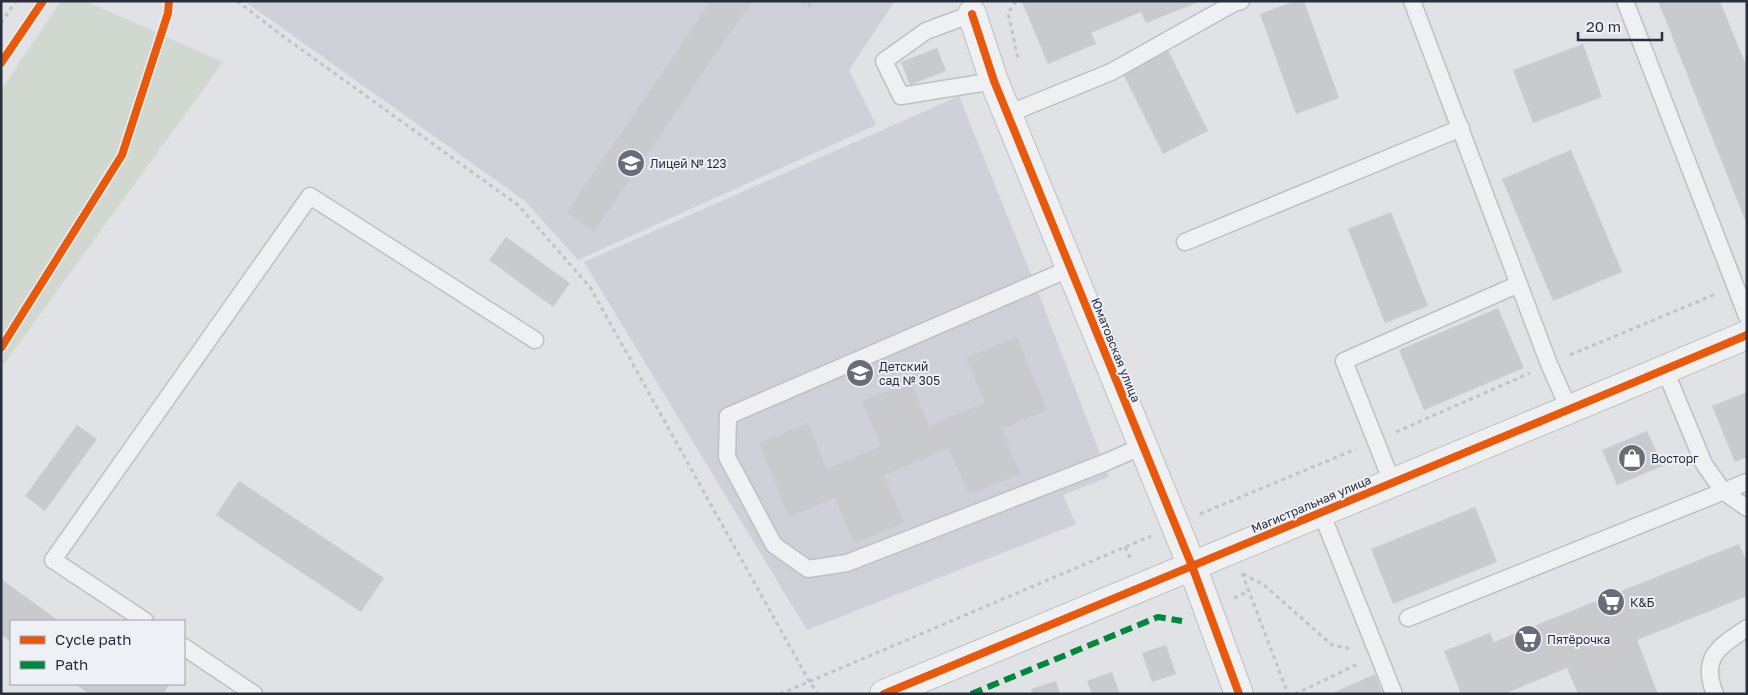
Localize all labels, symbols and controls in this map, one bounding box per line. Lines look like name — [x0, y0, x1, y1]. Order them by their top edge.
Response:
scale bar — [1578, 10, 1662, 42]
text: 20 m — [1586, 17, 1621, 35]
school or university icon: Лицей № 123 — [616, 148, 646, 178]
place label: Лицей № 123 — [650, 156, 727, 171]
street label: Юматовская улица — [1088, 295, 1144, 405]
school or university icon: Детский сад № 305 — [845, 358, 875, 388]
place label: Детский сад № 305 — [879, 359, 940, 388]
shop icon: Восторг — [1617, 443, 1647, 473]
place label: Восторг — [1651, 451, 1699, 466]
street label: Магистральная улица — [1249, 472, 1373, 536]
supermarket icon: К&Б — [1596, 587, 1626, 617]
place label: К&Б — [1630, 595, 1654, 610]
legend — [10, 620, 185, 685]
supermarket icon: Пятёрочка — [1513, 624, 1543, 654]
text: Cycle path — [55, 630, 131, 648]
place label: Пятёрочка — [1547, 632, 1610, 647]
text: Path — [55, 655, 88, 673]

